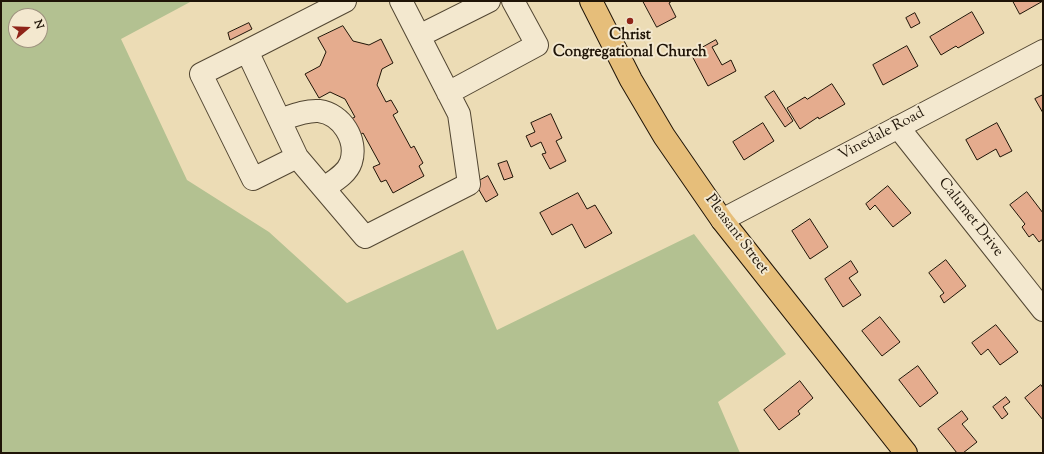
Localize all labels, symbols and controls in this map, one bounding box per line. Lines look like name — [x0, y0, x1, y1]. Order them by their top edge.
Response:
north arrow — [8, 8, 48, 48]
marker: Christ Congregational Church — [625, 16, 635, 26]
text: N — [29, 18, 47, 31]
place label: Christ Congregational Church — [553, 27, 707, 62]
street label: Vinedale Road — [836, 105, 928, 165]
street label: Calumet Drive — [934, 175, 1006, 261]
street label: Pleasant Street — [700, 192, 772, 278]

